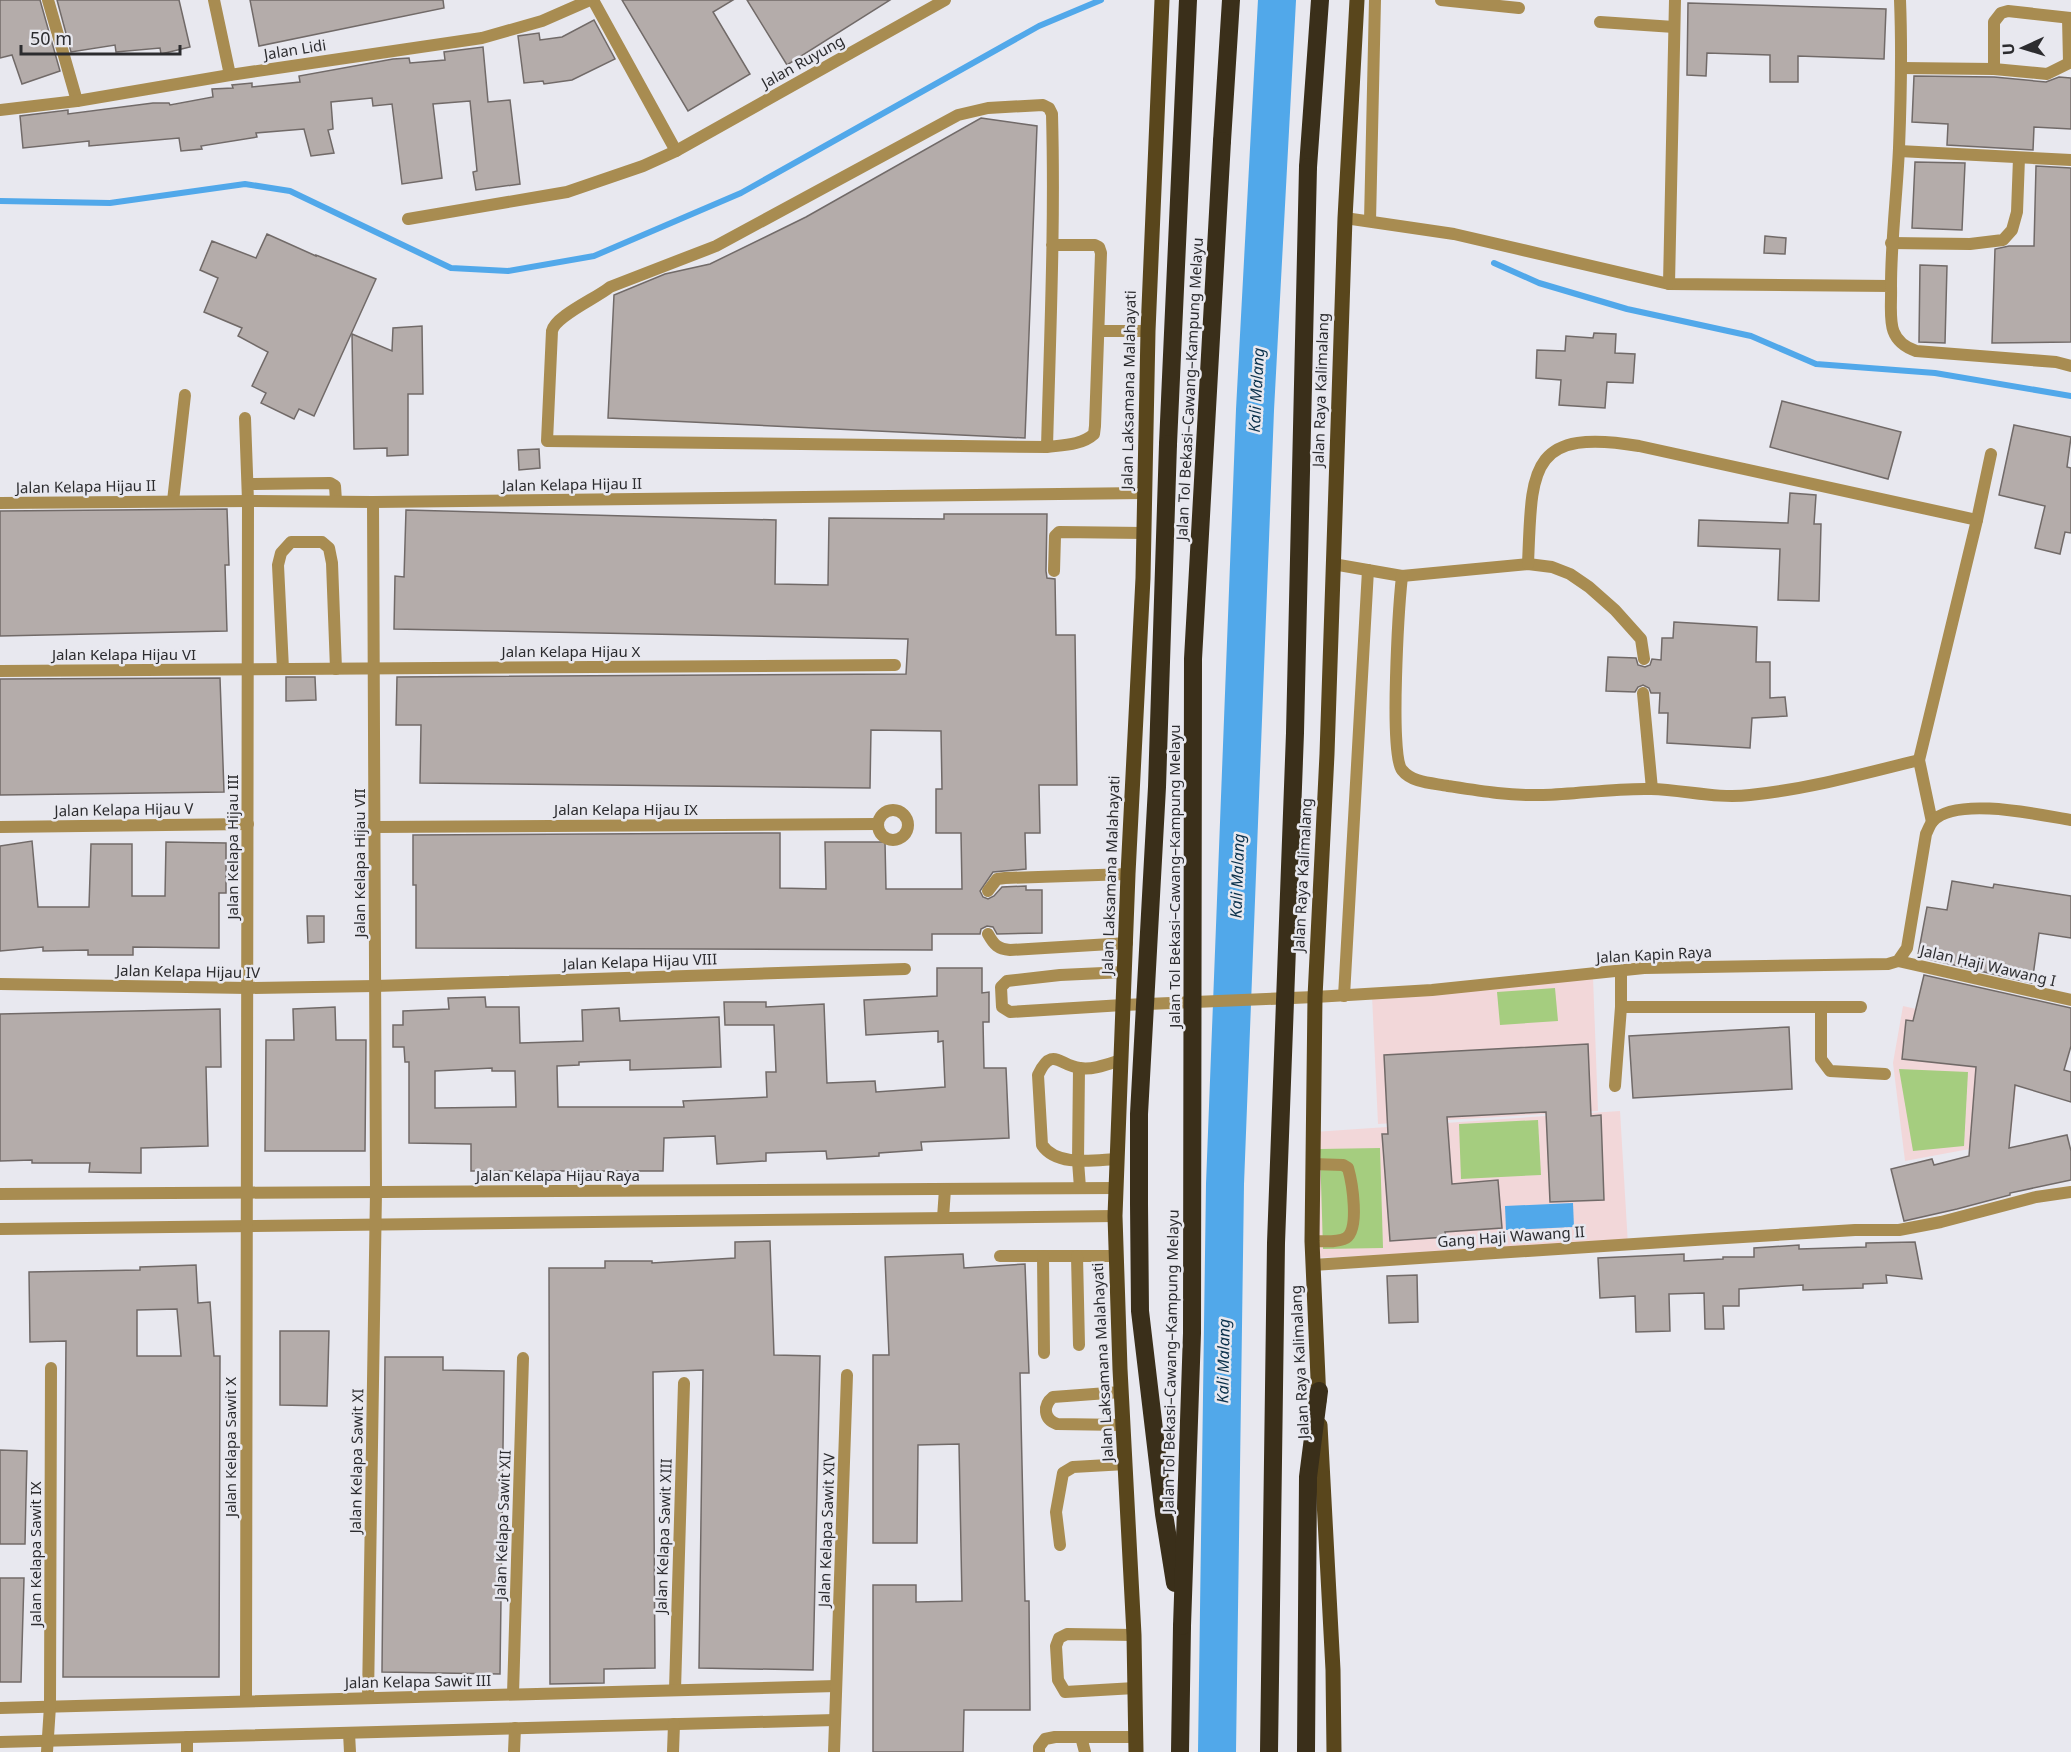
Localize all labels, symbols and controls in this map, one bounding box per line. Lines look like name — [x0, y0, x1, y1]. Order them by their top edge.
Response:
scale bar — [21, 18, 180, 56]
north arrow — [1993, 18, 2053, 78]
text: 50 m — [30, 26, 72, 50]
street label: Jalan Ruyung — [756, 30, 848, 93]
street label: Jalan Lidi — [260, 34, 327, 64]
text: U — [1997, 42, 2019, 56]
street label: Jalan Tol Bekasi–Cawang–Kampung Melayu — [1171, 237, 1207, 543]
street label: Jalan Laksamana Malahayati — [1116, 290, 1140, 492]
street label: Jalan Raya Kalimalang — [1307, 312, 1333, 469]
water label: Kali Malang — [1243, 347, 1269, 433]
street label: Jalan Kelapa Hijau II — [500, 473, 642, 495]
street label: Jalan Kelapa Hijau II — [14, 475, 156, 497]
street label: Jalan Kelapa Hijau X — [500, 641, 641, 661]
street label: Jalan Kelapa Hijau VI — [50, 644, 196, 664]
street label: Jalan Tol Bekasi–Cawang–Kampung Melayu — [1164, 724, 1184, 1030]
street label: Jalan Kelapa Hijau III — [222, 774, 242, 922]
street label: Jalan Laksamana Malahayati — [1096, 775, 1123, 977]
street label: Jalan Kelapa Hijau VII — [349, 788, 369, 940]
street label: Jalan Raya Kalimalang — [1288, 797, 1316, 955]
street label: Jalan Kelapa Hijau V — [52, 798, 194, 820]
street label: Jalan Kelapa Hijau IX — [552, 799, 698, 819]
water label: Kali Malang — [1225, 833, 1249, 919]
street label: Jalan Haji Wawang I — [1916, 939, 2058, 990]
street label: Jalan Kapin Raya — [1594, 941, 1712, 967]
street label: Jalan Kelapa Hijau VIII — [561, 948, 717, 974]
street label: Jalan Kelapa Hijau IV — [114, 960, 260, 982]
street label: Jalan Kelapa Hijau Raya — [474, 1165, 640, 1185]
street label: Jalan Tol Bekasi–Cawang–Kampung Melayu — [1157, 1209, 1183, 1515]
street label: Gang Haji Wawang II — [1437, 1221, 1585, 1251]
street label: Jalan Laksamana Malahayati — [1087, 1262, 1117, 1464]
street label: Jalan Raya Kalimalang — [1285, 1284, 1313, 1442]
water label: Kali Malang — [1211, 1318, 1235, 1404]
street label: Jalan Kelapa Sawit X — [220, 1377, 240, 1519]
street label: Jalan Kelapa Sawit XI — [345, 1388, 367, 1536]
street label: Jalan Kelapa Sawit XII — [489, 1450, 515, 1602]
street label: Jalan Kelapa Sawit XIV — [813, 1453, 839, 1609]
street label: Jalan Kelapa Sawit XIII — [650, 1458, 676, 1616]
street label: Jalan Kelapa Sawit IX — [25, 1481, 45, 1629]
street label: Jalan Kelapa Sawit III — [343, 1670, 491, 1692]

